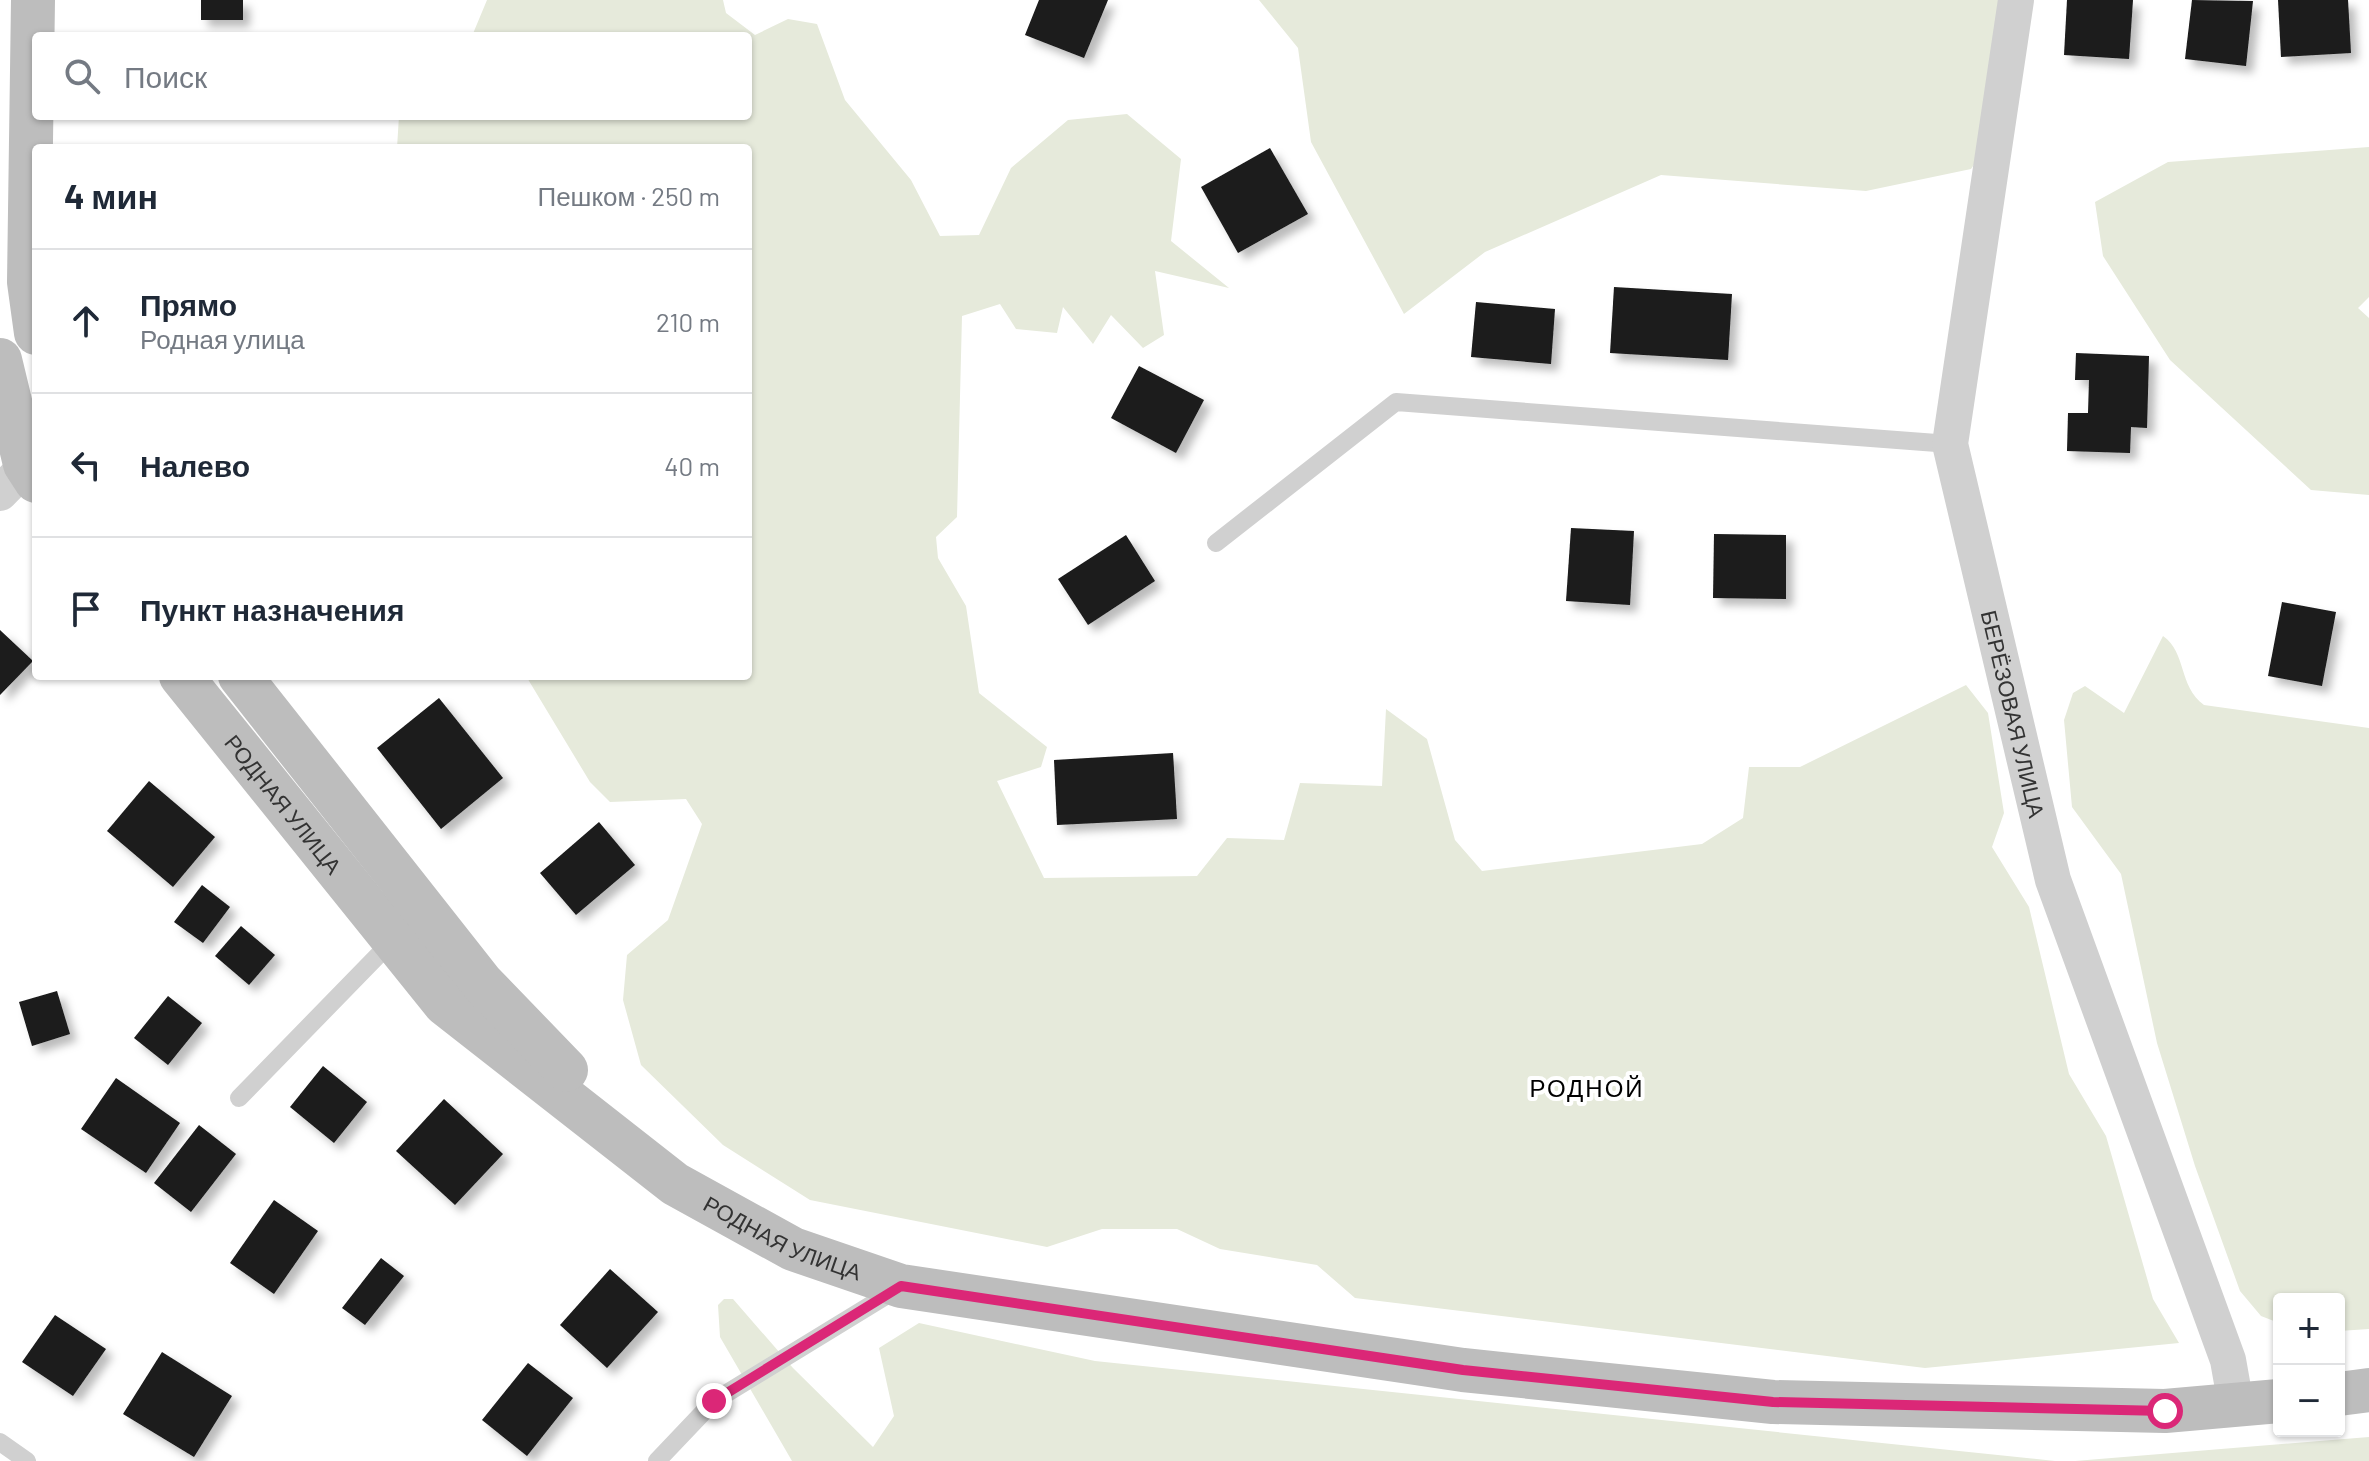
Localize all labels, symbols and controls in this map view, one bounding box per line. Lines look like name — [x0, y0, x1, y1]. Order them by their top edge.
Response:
search box — [32, 32, 752, 120]
icon: search — [60, 54, 104, 98]
text: Поиск — [124, 58, 207, 94]
text: 4 мин — [64, 175, 158, 216]
text: Пешком · 250 m — [537, 180, 720, 211]
text: Прямо — [140, 286, 237, 322]
icon: ahead — [64, 299, 108, 343]
text: 210 m — [656, 306, 720, 337]
text: Родная улица — [140, 323, 305, 354]
icon: left — [64, 443, 108, 487]
text: Налево — [140, 447, 250, 483]
text: 40 m — [664, 450, 720, 481]
icon: arrive — [64, 587, 108, 631]
text: Пункт назначения — [140, 591, 404, 627]
street label: БЕРЁЗОВАЯ УЛИЦА — [1977, 608, 2051, 820]
street label: РОДНАЯ УЛИЦА — [220, 729, 348, 879]
district label: РОДНОЙ — [1529, 1073, 1645, 1102]
street label: РОДНАЯ УЛИЦА — [700, 1190, 865, 1285]
map controls — [2273, 1293, 2345, 1437]
button: + — [2273, 1293, 2345, 1365]
button: − — [2273, 1365, 2345, 1437]
route end — [696, 1383, 732, 1419]
route start — [2147, 1393, 2183, 1429]

